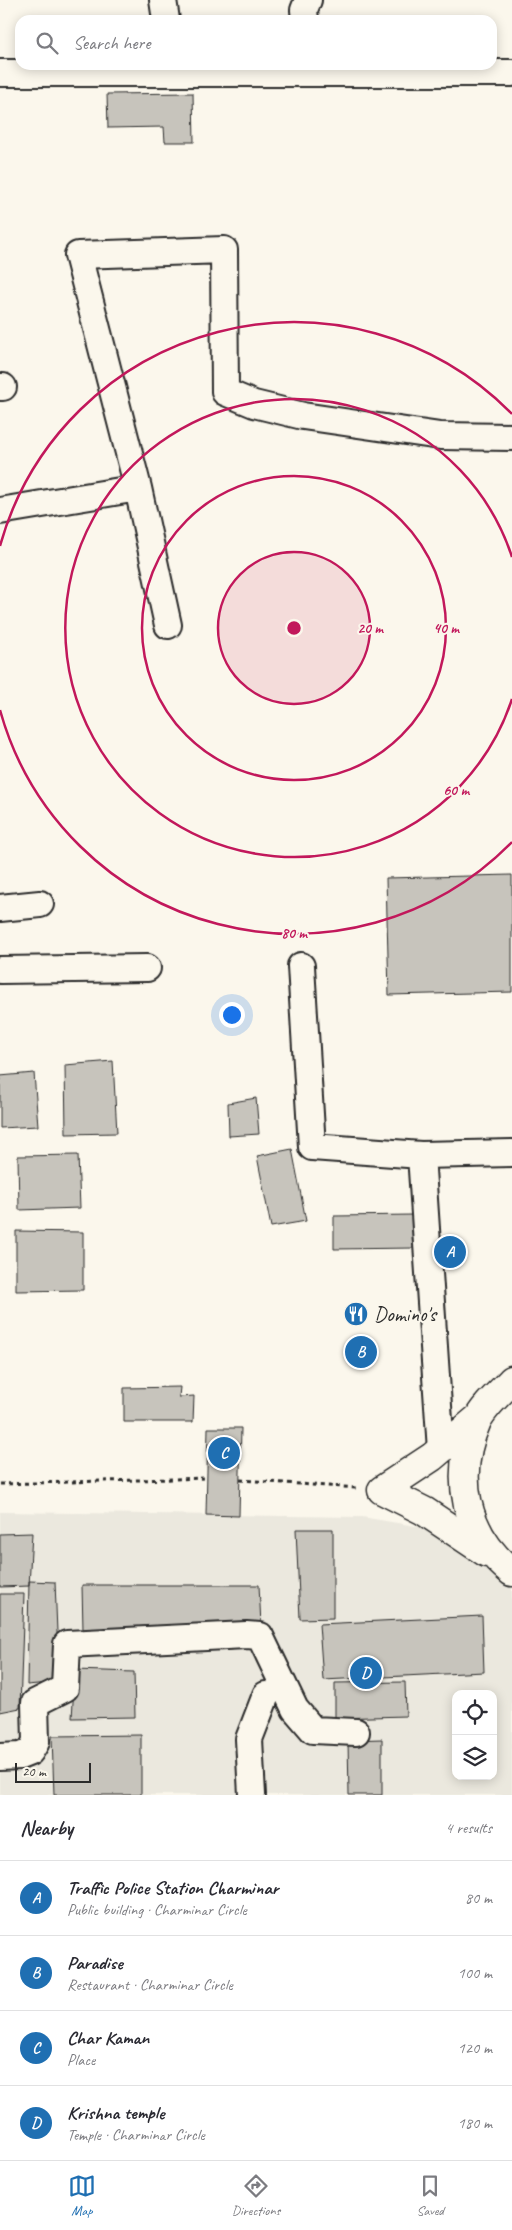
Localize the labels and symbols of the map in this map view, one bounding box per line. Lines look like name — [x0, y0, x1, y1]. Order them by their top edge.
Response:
centre of rings — [285, 619, 303, 637]
text: 20 m — [357, 619, 384, 638]
text: 40 m — [433, 619, 460, 638]
text: 60 m — [443, 781, 470, 800]
text: 80 m — [281, 924, 308, 943]
your location — [219, 1002, 245, 1028]
pin: A — [434, 1233, 466, 1271]
restaurant icon: Domino's — [343, 1301, 369, 1327]
place label: Domino's — [374, 1301, 438, 1327]
pin: B — [345, 1333, 377, 1371]
pin: C — [208, 1434, 240, 1472]
pin: D — [350, 1654, 382, 1692]
scale bar — [15, 1760, 91, 1783]

